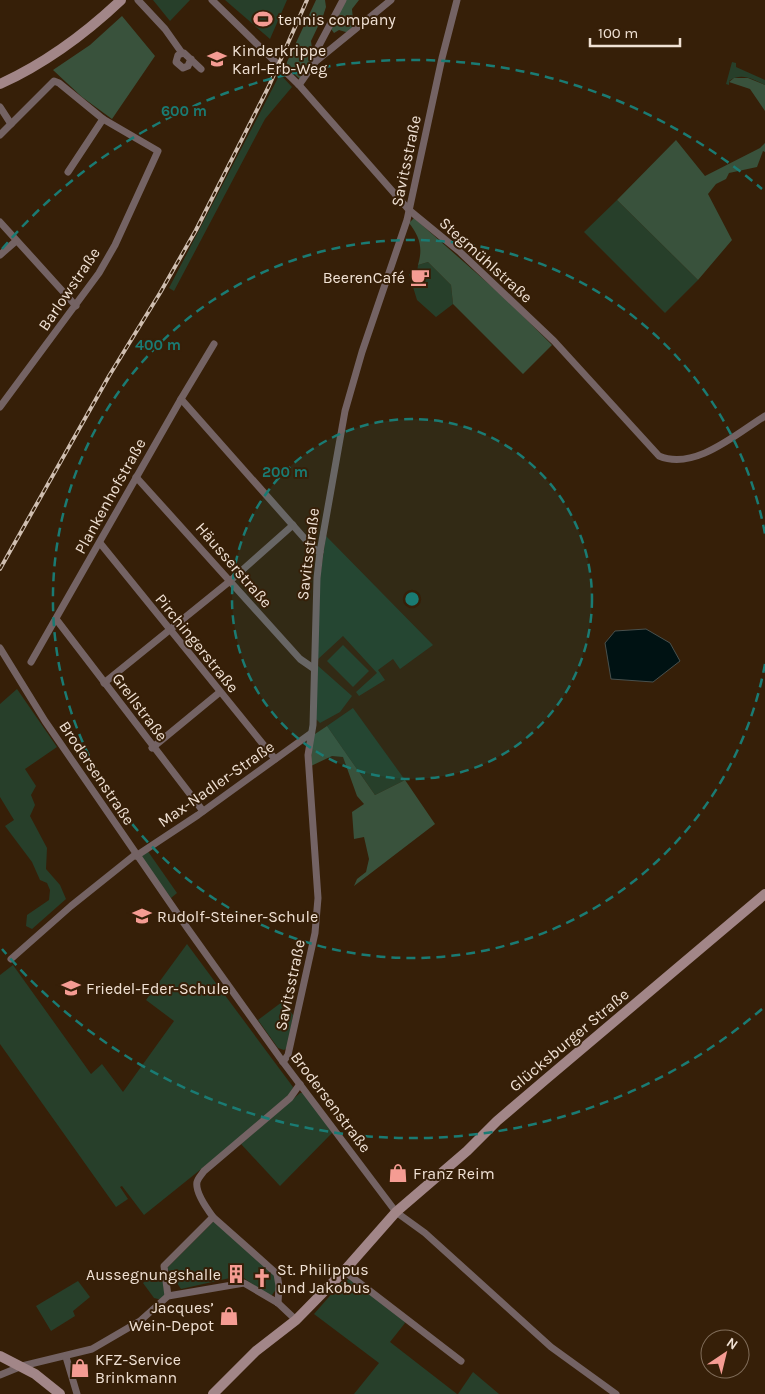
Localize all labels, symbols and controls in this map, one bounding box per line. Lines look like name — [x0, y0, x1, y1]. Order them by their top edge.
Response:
sports icon: tennis company — [252, 8, 274, 30]
place label: tennis company — [278, 10, 396, 29]
scale bar — [590, 15, 680, 47]
text: 100 m — [598, 24, 638, 42]
place label: Kinderkrippe Karl-Erb-Weg — [232, 41, 327, 78]
school or university icon: Kinderkrippe Karl-Erb-Weg — [206, 48, 228, 70]
text: 600 m — [161, 102, 207, 120]
street label: Savitsstraße — [387, 114, 425, 208]
street label: Stegmühlstraße — [436, 213, 536, 307]
street label: Barlowstraße — [34, 244, 104, 334]
cafe icon: BeerenCafé — [409, 266, 431, 288]
place label: BeerenCafé — [323, 268, 405, 287]
text: 400 m — [135, 336, 181, 354]
street label: Plankenhofstraße — [70, 435, 150, 557]
text: 200 m — [262, 463, 308, 481]
street label: Savitsstraße — [293, 507, 323, 601]
street label: Häusserstraße — [192, 518, 276, 612]
street label: Pirchingerstraße — [151, 590, 243, 696]
centre of rings — [403, 590, 421, 608]
street label: Grellstraße — [108, 669, 172, 745]
street label: Brodersenstraße — [55, 717, 139, 829]
street label: Max-Nadler-Straße — [154, 737, 278, 831]
school or university icon: Rudolf-Steiner-Schule — [131, 905, 153, 927]
place label: Rudolf-Steiner-Schule — [157, 907, 318, 926]
street label: Savitsstraße — [271, 938, 309, 1032]
school or university icon: Friedel-Eder-Schule — [60, 977, 82, 999]
place label: Friedel-Eder-Schule — [86, 979, 229, 998]
street label: Glücksburger Straße — [505, 985, 633, 1095]
street label: Brodersenstraße — [287, 1048, 375, 1156]
shop icon: Franz Reim — [387, 1162, 409, 1184]
place label: Franz Reim — [413, 1164, 495, 1183]
place label: St. Philippus und Jakobus — [277, 1260, 370, 1297]
building icon: Aussegnungshalle — [225, 1263, 247, 1285]
place label: Aussegnungshalle — [86, 1265, 221, 1284]
church icon: St. Philippus und Jakobus — [251, 1267, 273, 1289]
place label: Jacques’ Wein-Depot — [129, 1298, 214, 1335]
shop icon: Jacques’ Wein-Depot — [218, 1305, 240, 1327]
north arrow — [700, 1329, 750, 1379]
text: N — [723, 1334, 741, 1354]
place label: KFZ-Service Brinkmann — [95, 1350, 181, 1387]
shop icon: KFZ-Service Brinkmann — [69, 1357, 91, 1379]

